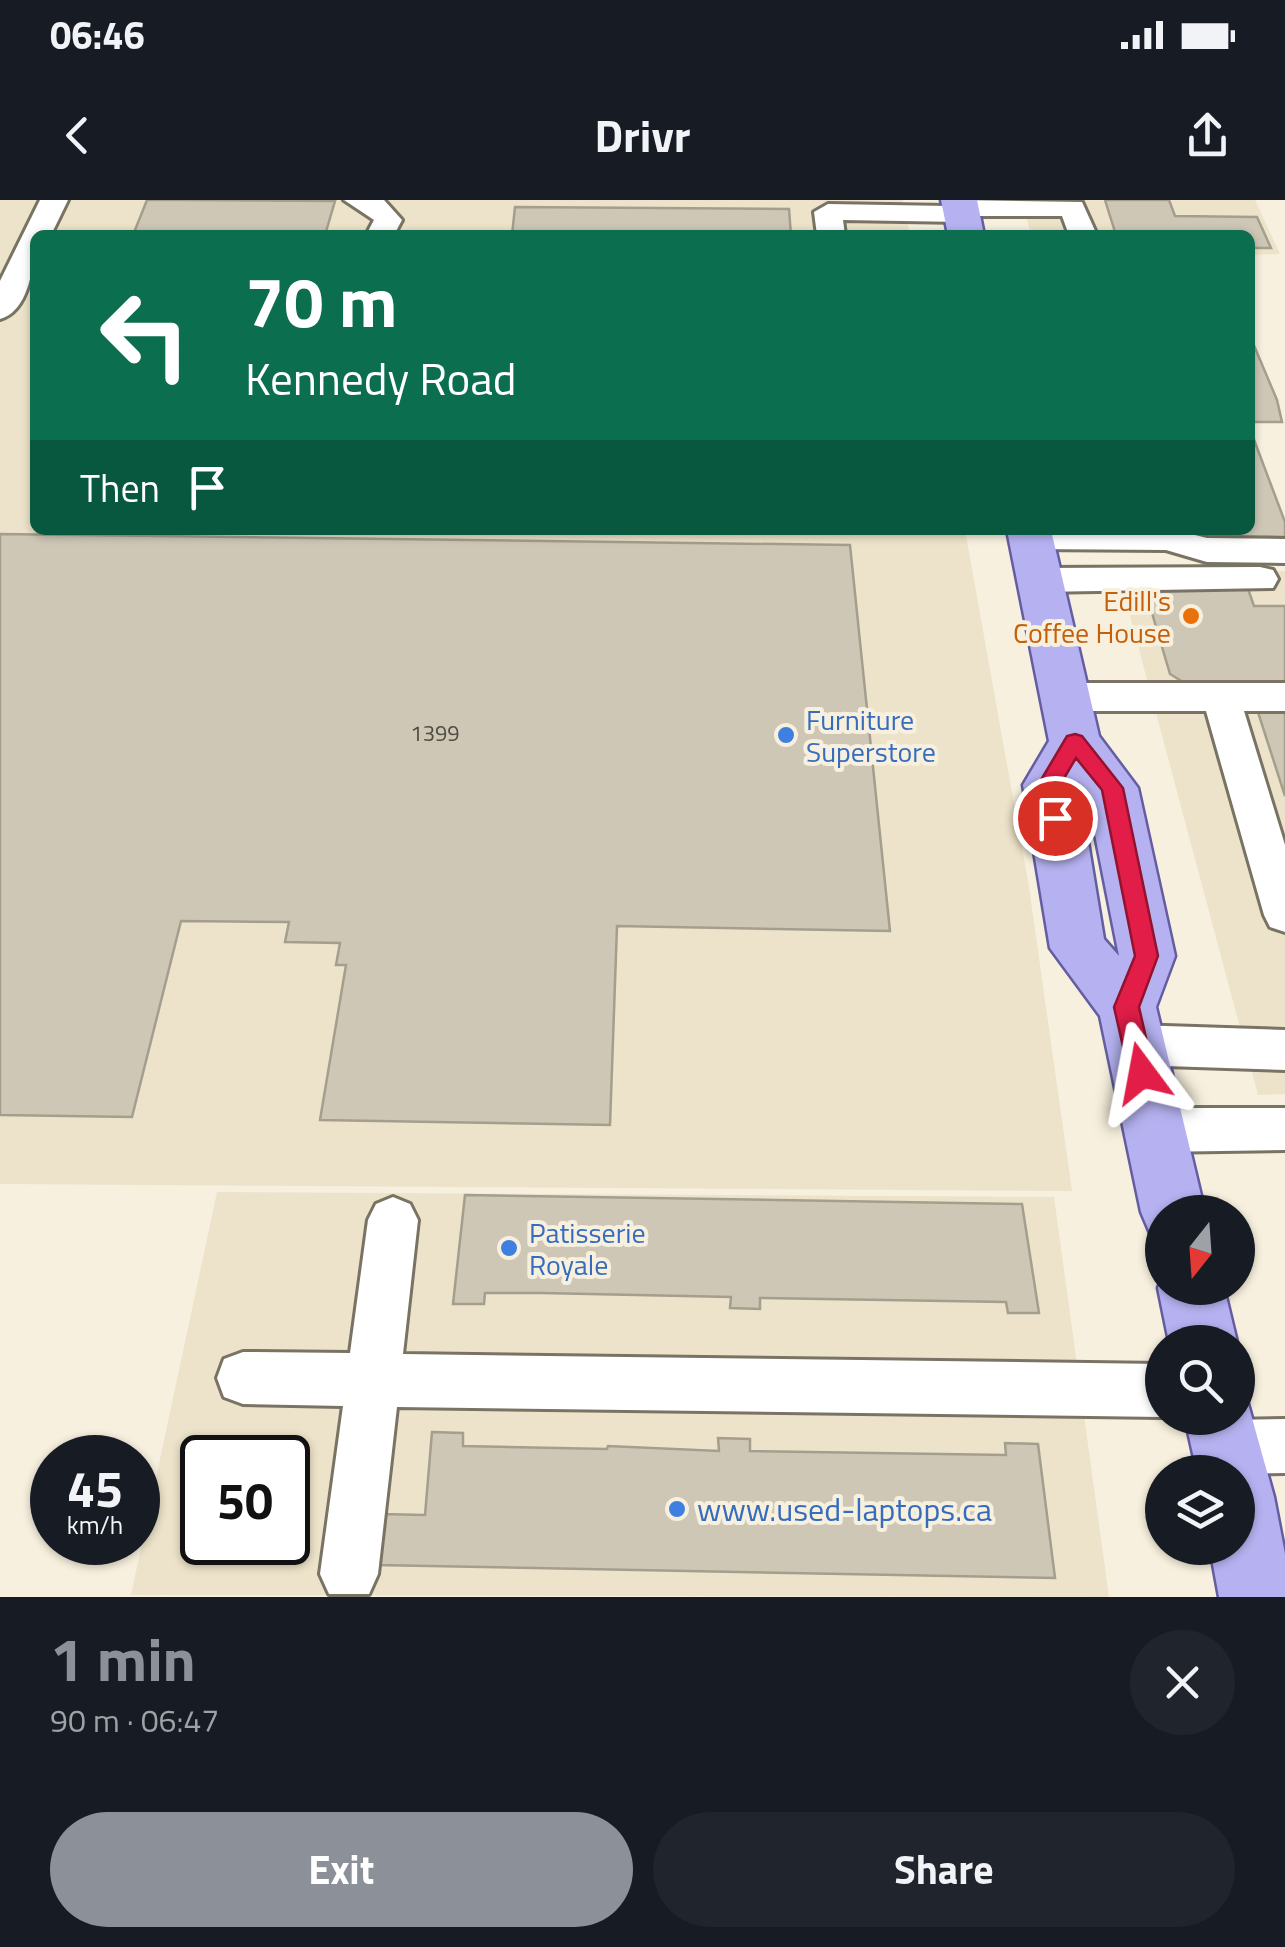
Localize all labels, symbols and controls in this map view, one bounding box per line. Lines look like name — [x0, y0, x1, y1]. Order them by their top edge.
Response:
text: 06:46 — [50, 6, 145, 64]
text: Drivr — [594, 101, 691, 169]
icon: back — [50, 108, 105, 163]
icon: share — [1180, 108, 1235, 163]
text: 70 m — [245, 248, 398, 354]
icon: left — [80, 270, 210, 400]
text: Kennedy Road — [245, 344, 517, 412]
text: Then — [80, 459, 160, 517]
icon: arrive — [180, 460, 235, 515]
place label: Edill's Coffee House — [1013, 579, 1171, 654]
marker: Edill's Coffee House — [1180, 605, 1202, 627]
place label: Furniture Superstore — [806, 698, 936, 773]
house number: 1399 — [410, 716, 460, 750]
marker: Furniture Superstore — [775, 724, 797, 746]
pin — [1013, 776, 1098, 861]
icon: arrive — [1028, 791, 1083, 846]
position arrow — [1090, 1021, 1194, 1125]
north arrow — [1145, 1195, 1255, 1305]
map controls — [1145, 1195, 1255, 1565]
place label: Patisserie Royale — [529, 1211, 646, 1286]
marker: Patisserie Royale — [498, 1237, 520, 1259]
button: search — [1145, 1325, 1255, 1435]
speed limit sign: 50 — [180, 1435, 310, 1565]
text: 45 — [67, 1450, 123, 1526]
button: layers — [1145, 1455, 1255, 1565]
place label: www.used-laptops.ca — [697, 1485, 992, 1533]
marker: www.used-laptops.ca — [666, 1498, 688, 1520]
text: km/h — [67, 1506, 123, 1544]
text: 1 min — [50, 1613, 196, 1704]
button: close — [1130, 1630, 1235, 1735]
text: 90 m · 06:47 — [50, 1696, 219, 1744]
button: Exit — [50, 1812, 633, 1927]
button: Share — [653, 1812, 1235, 1927]

